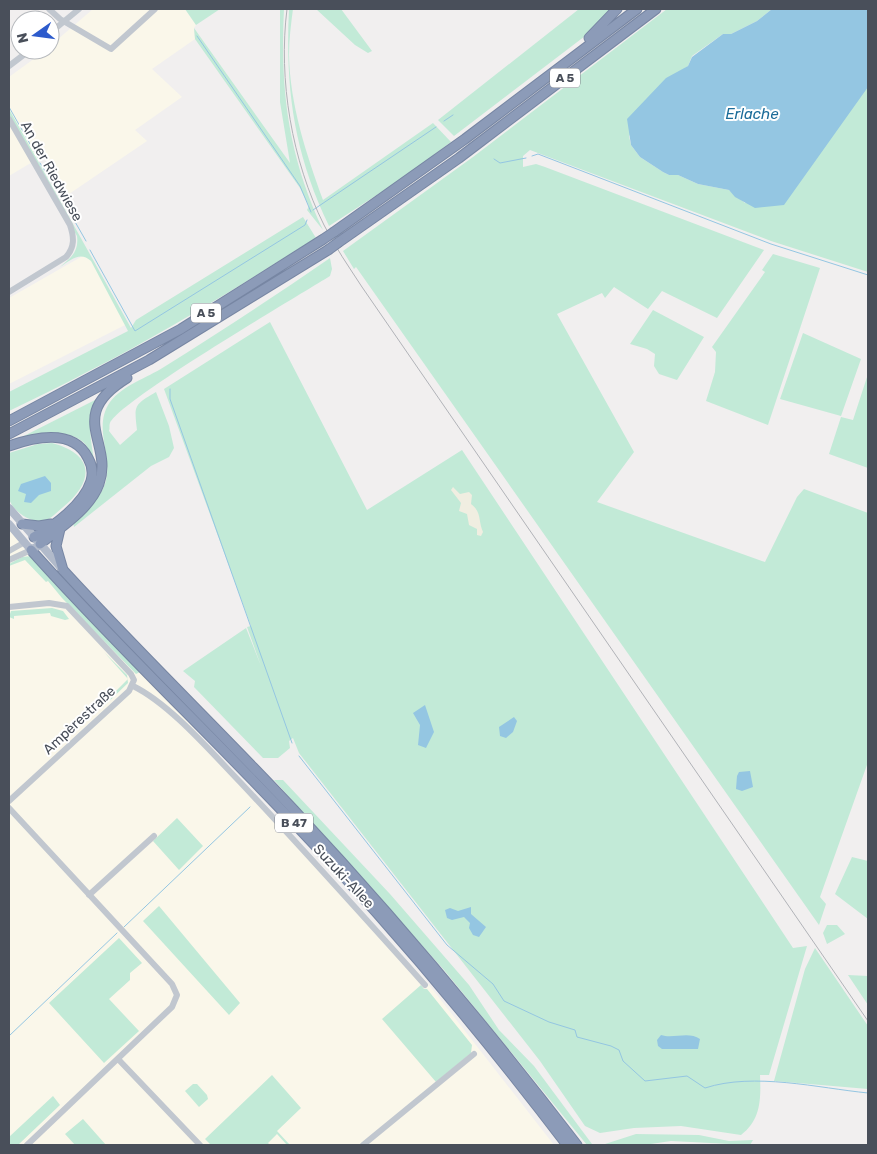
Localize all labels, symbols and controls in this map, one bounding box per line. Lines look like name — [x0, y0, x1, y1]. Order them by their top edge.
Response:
north arrow — [10, 10, 60, 60]
text: N — [13, 31, 32, 45]
road number: A 5 — [550, 68, 580, 88]
water label: Erlache — [725, 105, 779, 123]
street label: An der Riedwiese — [17, 118, 86, 225]
road number: A 5 — [191, 304, 221, 322]
street label: Ampèrestraße — [40, 682, 119, 758]
road number: B 47 — [275, 814, 313, 832]
street label: Suzuki-Allee — [310, 841, 378, 912]

